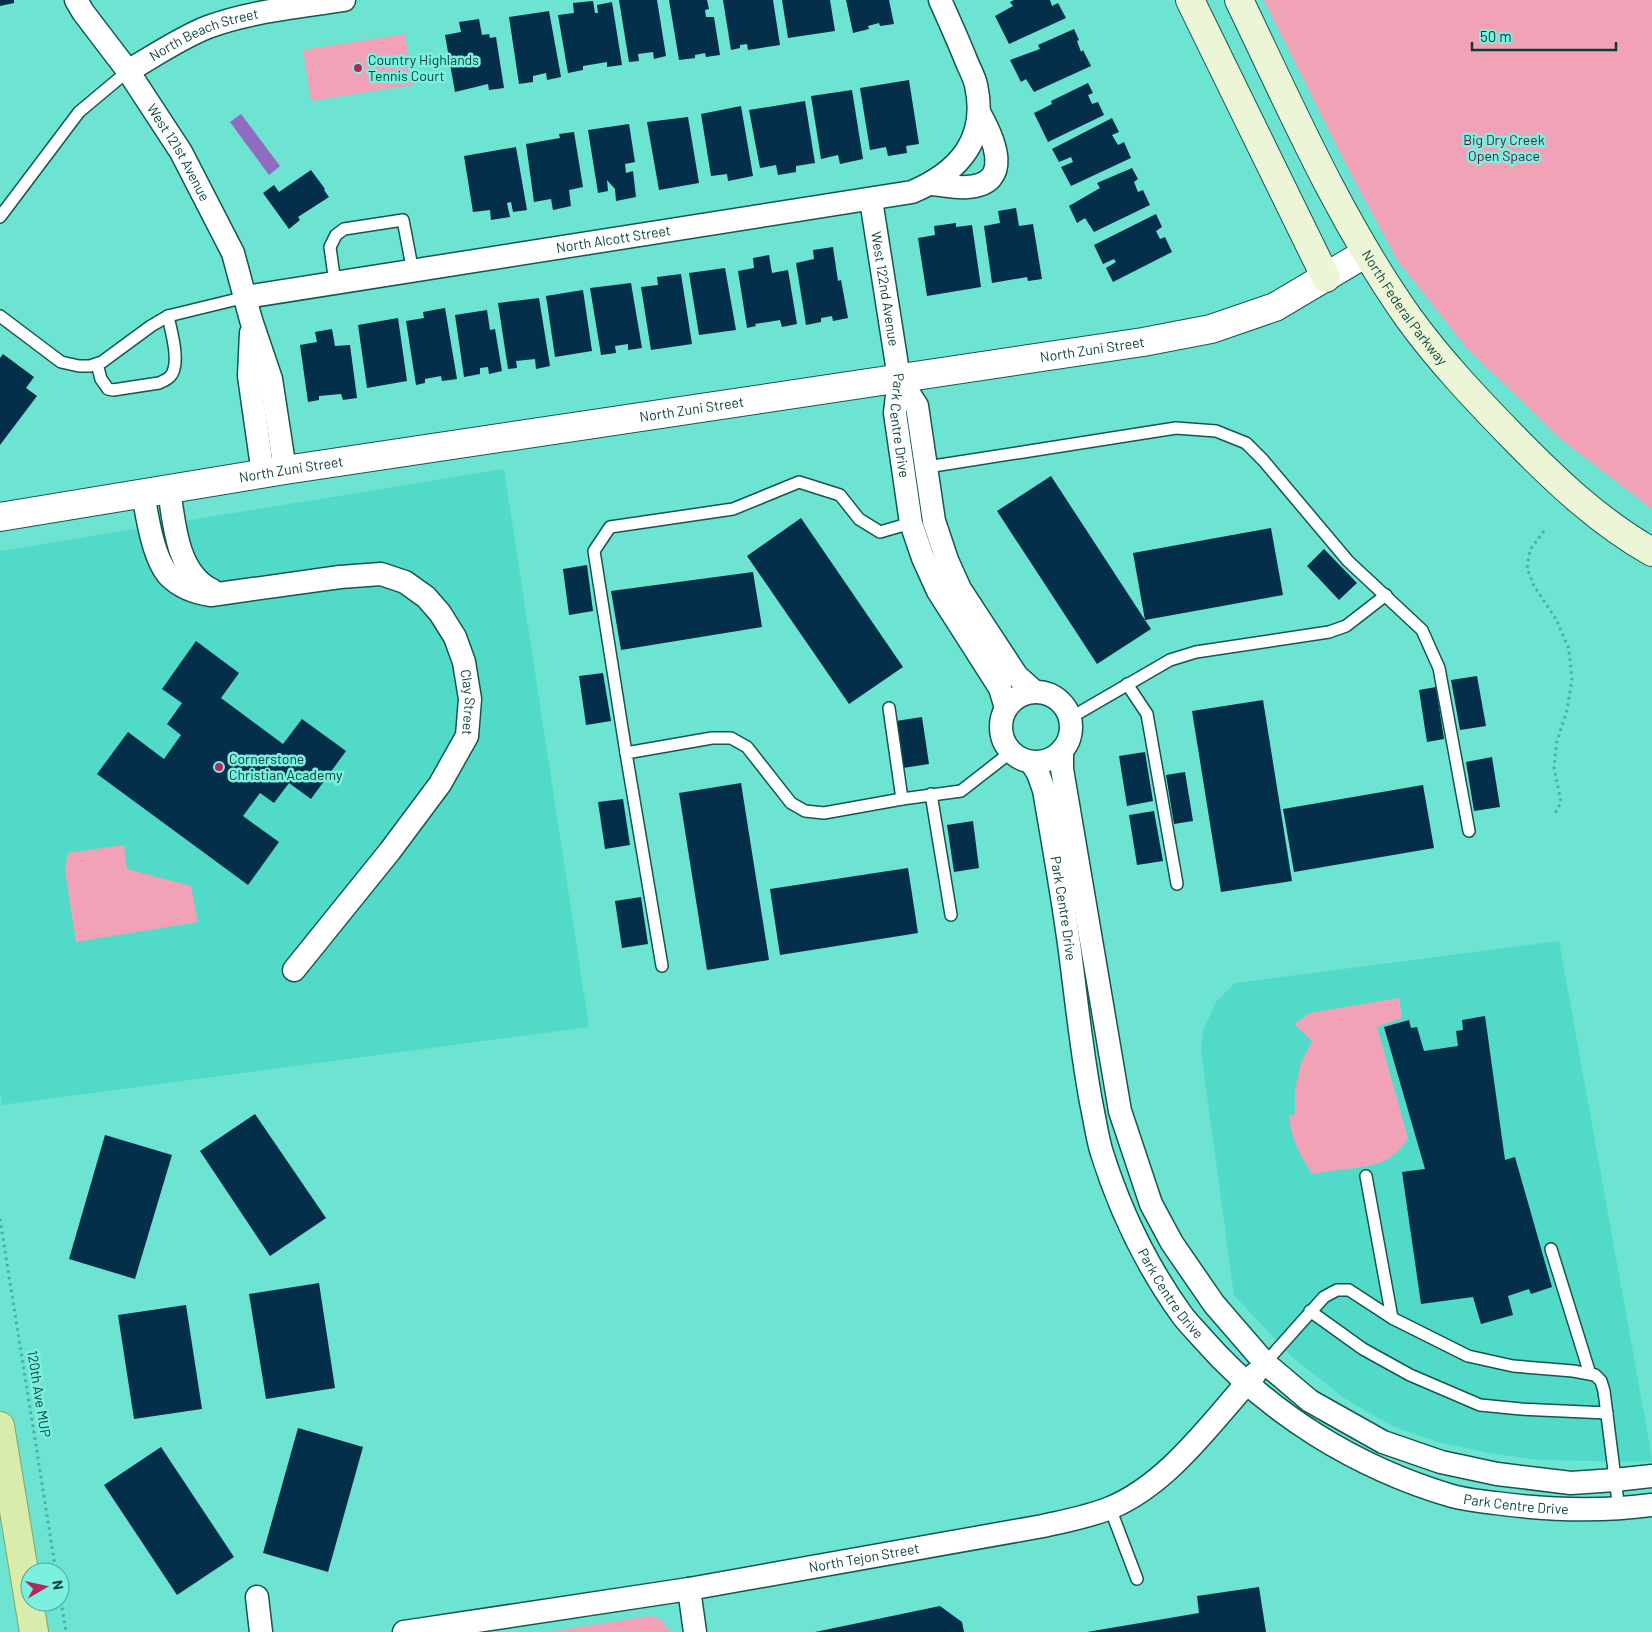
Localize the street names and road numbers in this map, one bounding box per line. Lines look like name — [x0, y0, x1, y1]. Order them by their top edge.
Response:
street label: North Beach Street — [146, 4, 260, 64]
street label: West 121st Avenue — [144, 100, 214, 204]
street label: North Alcott Street — [555, 221, 672, 256]
street label: West 122nd Avenue — [868, 230, 903, 347]
street label: North Federal Parkway — [1359, 247, 1452, 369]
street label: North Zuni Street — [1039, 333, 1145, 365]
street label: Park Centre Drive — [887, 372, 913, 479]
street label: North Zuni Street — [638, 393, 745, 425]
street label: North Zuni Street — [238, 452, 344, 485]
street label: Clay Street — [457, 668, 479, 736]
street label: Park Centre Drive — [1047, 855, 1080, 962]
street label: Park Centre Drive — [1135, 1245, 1207, 1342]
street label: 120th Ave MUP — [24, 1349, 55, 1439]
street label: Park Centre Drive — [1462, 1490, 1569, 1517]
street label: North Tejon Street — [807, 1539, 921, 1576]

